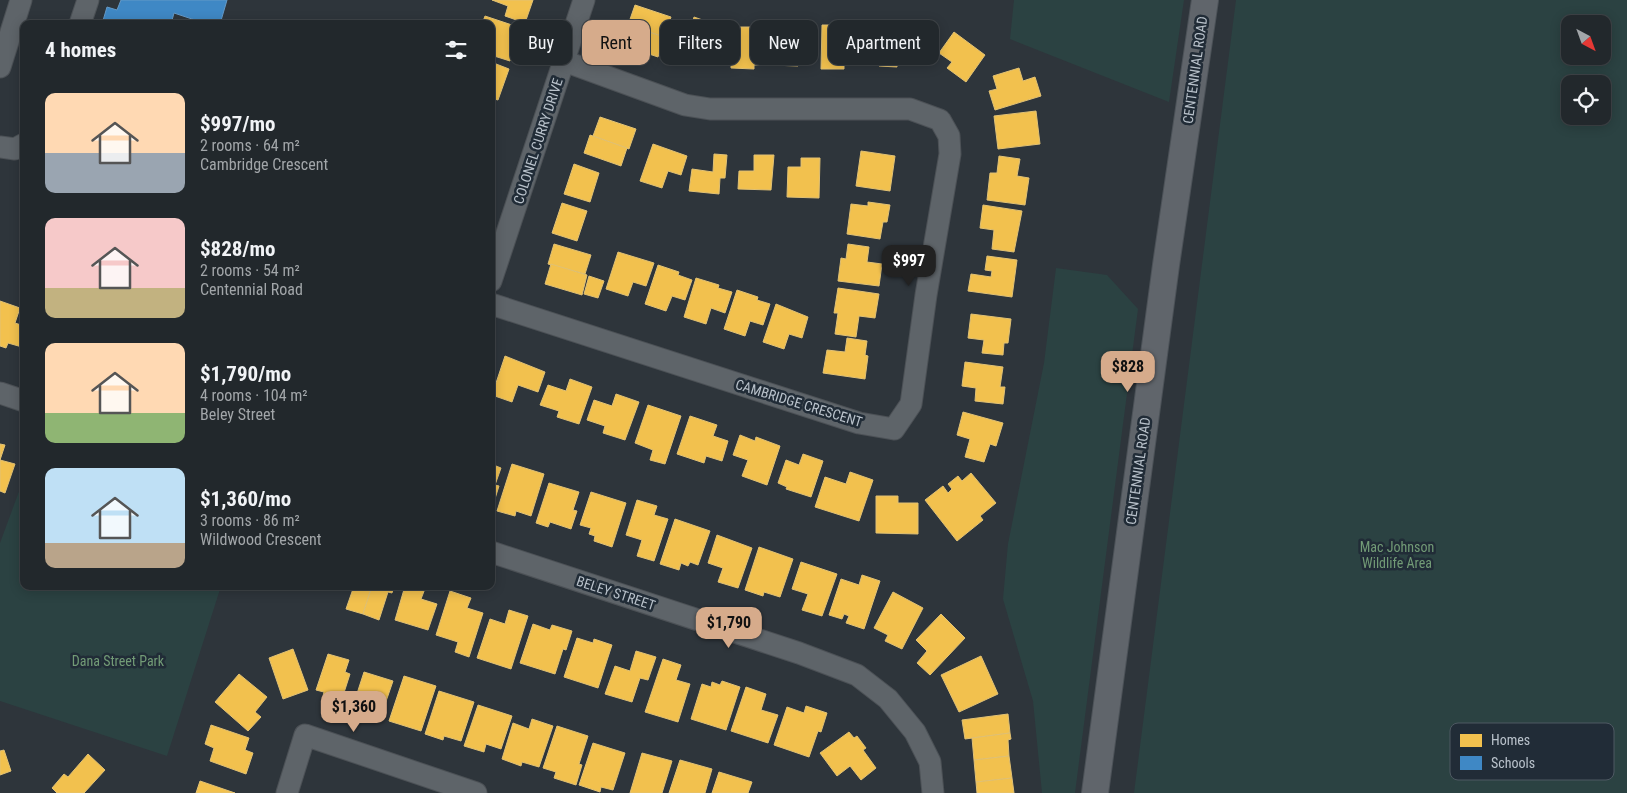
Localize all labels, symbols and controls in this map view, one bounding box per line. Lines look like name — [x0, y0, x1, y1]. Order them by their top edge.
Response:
street label: CENTENNIAL ROAD — [1180, 15, 1210, 125]
north arrow — [1561, 15, 1611, 65]
map controls — [1561, 15, 1611, 125]
chip: Buy — [510, 20, 572, 65]
chip: Rent — [582, 20, 650, 65]
chip: Filters — [660, 20, 740, 65]
chip: New — [750, 20, 818, 65]
chip: Apartment — [828, 20, 939, 65]
icon: filters — [442, 36, 470, 64]
text: 4 homes — [45, 38, 116, 62]
button: locate — [1561, 75, 1611, 125]
street label: COLONEL CURRY DRIVE — [510, 76, 566, 206]
text: $997/mo — [200, 112, 275, 136]
icon: home — [85, 113, 145, 173]
text: 2 rooms · 64 m² — [200, 136, 300, 155]
text: Cambridge Crescent — [200, 155, 328, 174]
text: $828/mo — [200, 237, 275, 261]
icon: home — [85, 238, 145, 298]
pin: $997 — [879, 244, 939, 287]
text: $997 — [893, 251, 925, 270]
text: 2 rooms · 54 m² — [200, 261, 300, 280]
text: Centennial Road — [200, 280, 303, 299]
pin: $828 — [1098, 350, 1158, 393]
text: $828 — [1112, 357, 1144, 376]
text: $1,790/mo — [200, 362, 291, 386]
icon: home — [85, 363, 145, 423]
street label: CAMBRIDGE CRESCENT — [734, 376, 864, 430]
text: 4 rooms · 104 m² — [200, 386, 308, 405]
text: Beley Street — [200, 405, 275, 424]
street label: CENTENNIAL ROAD — [1123, 416, 1153, 526]
text: $1,360/mo — [200, 487, 291, 511]
icon: home — [85, 488, 145, 548]
text: 3 rooms · 86 m² — [200, 511, 300, 530]
text: Wildwood Crescent — [200, 530, 322, 549]
park label: Mac Johnson Wildlife Area — [1360, 539, 1434, 571]
street label: BELEY STREET — [574, 573, 658, 613]
pin: $1,790 — [688, 606, 770, 649]
text: $1,790 — [707, 613, 751, 632]
park label: Dana Street Park — [72, 653, 165, 669]
pin: $1,360 — [313, 690, 395, 733]
text: $1,360 — [332, 697, 376, 716]
legend — [1450, 723, 1614, 780]
text: Homes — [1491, 732, 1530, 748]
text: Schools — [1491, 755, 1535, 771]

